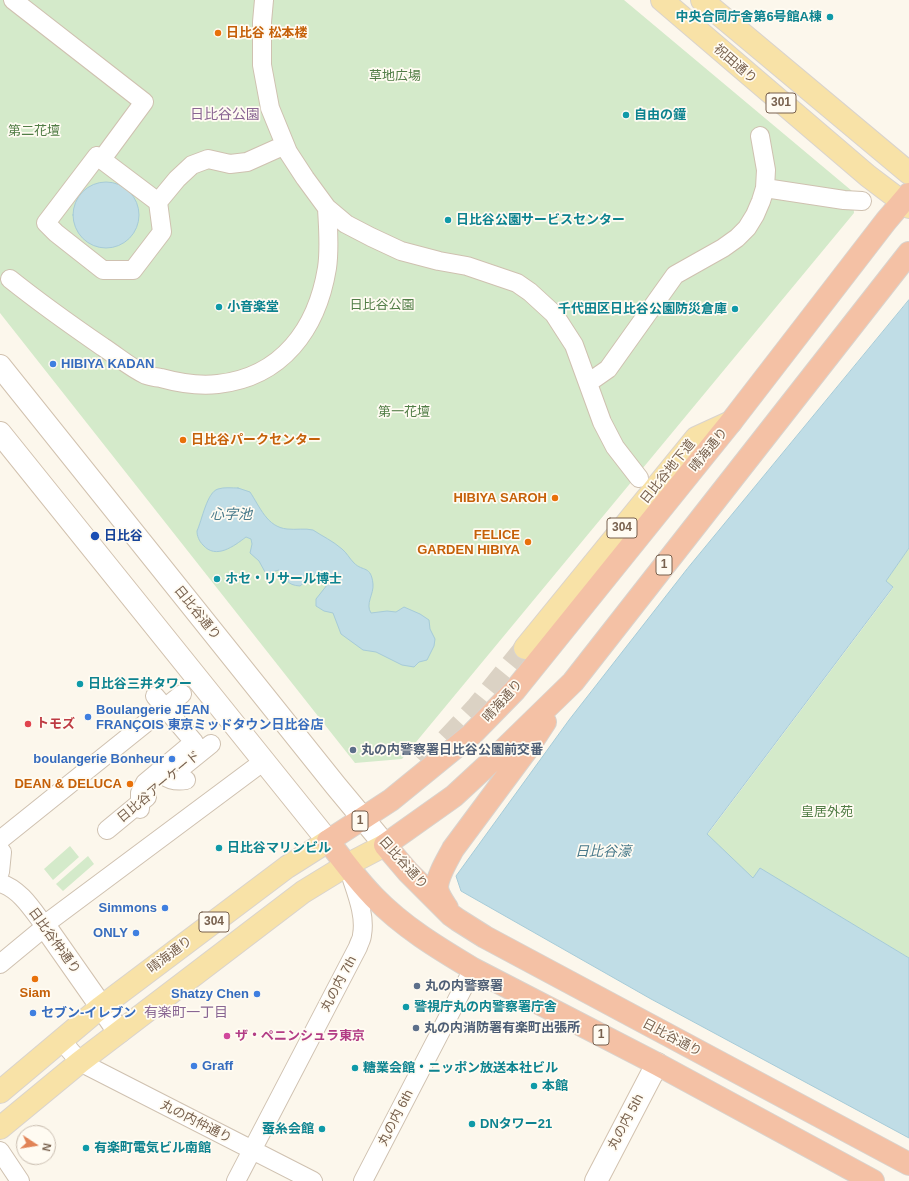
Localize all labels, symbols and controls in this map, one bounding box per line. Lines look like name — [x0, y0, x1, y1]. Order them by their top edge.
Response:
place label: 中央合同庁舎第6号館A棟 — [675, 9, 822, 25]
marker: 中央合同庁舎第6号館A棟 — [825, 12, 835, 22]
place label: 日比谷 松本楼 — [226, 25, 308, 41]
marker: 日比谷 松本楼 — [213, 28, 223, 38]
street label: 祝田通り — [710, 41, 760, 87]
park label: 草地広場 — [369, 68, 421, 84]
road number: 301 — [766, 93, 796, 113]
district label: 日比谷公園 — [190, 107, 260, 123]
place label: 自由の鐘 — [634, 107, 686, 123]
marker: 自由の鐘 — [621, 110, 631, 120]
park label: 第二花壇 — [8, 123, 60, 139]
place label: 日比谷公園サービスセンター — [456, 212, 625, 228]
marker: 日比谷公園サービスセンター — [443, 215, 453, 225]
park label: 日比谷公園 — [350, 297, 414, 313]
place label: 小音楽堂 — [227, 299, 279, 315]
place label: 千代田区日比谷公園防災倉庫 — [558, 301, 727, 317]
marker: 小音楽堂 — [214, 302, 224, 312]
marker: 千代田区日比谷公園防災倉庫 — [730, 304, 740, 314]
place label: HIBIYA KADAN — [61, 356, 154, 372]
marker: HIBIYA KADAN — [48, 359, 58, 369]
park label: 第一花壇 — [378, 404, 430, 420]
street label: 晴海通り — [687, 425, 731, 475]
place label: 日比谷パークセンター — [191, 432, 321, 448]
marker: 日比谷パークセンター — [178, 435, 188, 445]
street label: 日比谷地下道 — [637, 437, 699, 507]
place label: HIBIYA SAROH — [454, 490, 547, 506]
marker: HIBIYA SAROH — [550, 493, 560, 503]
water label: 心字池 — [210, 507, 252, 523]
road number: 304 — [607, 518, 637, 538]
place label: FELICE GARDEN HIBIYA — [417, 527, 520, 558]
place label: 日比谷 — [104, 528, 143, 544]
marker: 日比谷 — [89, 530, 101, 542]
marker: FELICE GARDEN HIBIYA — [523, 537, 533, 547]
road number: 1 — [656, 555, 672, 575]
place label: ホセ・リサール博士 — [225, 571, 342, 587]
marker: ホセ・リサール博士 — [212, 574, 222, 584]
street label: 日比谷通り — [170, 583, 224, 643]
place label: 日比谷三井タワー — [88, 676, 192, 692]
street label: 晴海通り — [480, 676, 526, 726]
marker: 日比谷三井タワー — [75, 679, 85, 689]
place label: Boulangerie JEAN FRANÇOIS 東京ミッドタウン日比谷店 — [96, 702, 323, 733]
marker: Boulangerie JEAN FRANÇOIS 東京ミッドタウン日比谷店 — [83, 712, 93, 722]
place label: トモズ — [36, 716, 75, 732]
marker: トモズ — [23, 719, 33, 729]
place label: 丸の内警察署日比谷公園前交番 — [361, 742, 543, 758]
marker: 丸の内警察署日比谷公園前交番 — [348, 745, 358, 755]
street label: 日比谷アーケード — [114, 748, 204, 826]
place label: boulangerie Bonheur — [33, 751, 164, 767]
marker: boulangerie Bonheur — [167, 754, 177, 764]
place label: DEAN & DELUCA — [14, 776, 122, 792]
marker: DEAN & DELUCA — [125, 779, 135, 789]
park label: 皇居外苑 — [801, 804, 853, 820]
road number: 1 — [352, 811, 368, 831]
street label: 日比谷通り — [375, 834, 431, 892]
place label: 日比谷マリンビル — [227, 840, 331, 856]
marker: 日比谷マリンビル — [214, 843, 224, 853]
water label: 日比谷濠 — [575, 844, 631, 860]
place label: Simmons — [98, 900, 157, 916]
marker: Simmons — [160, 903, 170, 913]
street label: 日比谷仲通り — [25, 905, 83, 977]
road number: 304 — [199, 912, 229, 932]
place label: ONLY — [93, 925, 128, 941]
marker: ONLY — [131, 928, 141, 938]
street label: 晴海通り — [145, 933, 195, 977]
street label: 丸の内 7th — [318, 954, 360, 1014]
marker: Siam — [30, 974, 40, 984]
place label: 丸の内警察署 — [425, 978, 503, 994]
marker: 丸の内警察署 — [412, 981, 422, 991]
place label: Siam — [19, 985, 51, 1001]
place label: Shatzy Chen — [171, 986, 249, 1002]
marker: Shatzy Chen — [252, 989, 262, 999]
place label: 警視庁丸の内警察署庁舎 — [414, 999, 557, 1015]
marker: 警視庁丸の内警察署庁舎 — [401, 1002, 411, 1012]
place label: セブン-イレブン — [41, 1005, 136, 1021]
district label: 有楽町一丁目 — [144, 1005, 228, 1021]
marker: セブン-イレブン — [28, 1008, 38, 1018]
street label: 日比谷通り — [640, 1016, 704, 1060]
place label: 丸の内消防署有楽町出張所 — [424, 1020, 580, 1036]
marker: 丸の内消防署有楽町出張所 — [411, 1023, 421, 1033]
road number: 1 — [593, 1025, 609, 1045]
place label: ザ・ペニンシュラ東京 — [235, 1028, 365, 1044]
marker: ザ・ペニンシュラ東京 — [222, 1031, 232, 1041]
place label: Graff — [202, 1058, 233, 1074]
place label: 糖業会館・ニッポン放送本社ビル — [363, 1060, 558, 1076]
marker: Graff — [189, 1061, 199, 1071]
marker: 糖業会館・ニッポン放送本社ビル — [350, 1063, 360, 1073]
place label: 本館 — [542, 1078, 568, 1094]
marker: 本館 — [529, 1081, 539, 1091]
street label: 丸の内 6th — [375, 1087, 417, 1149]
street label: 丸の内 5th — [605, 1092, 647, 1152]
street label: 丸の内仲通り — [158, 1097, 234, 1147]
place label: DNタワー21 — [480, 1116, 552, 1132]
marker: DNタワー21 — [467, 1119, 477, 1129]
place label: 蚕糸会館 — [262, 1121, 314, 1137]
marker: 蚕糸会館 — [317, 1124, 327, 1134]
north arrow — [16, 1125, 56, 1165]
place label: 有楽町電気ビル南館 — [94, 1140, 211, 1156]
text: N — [40, 1142, 53, 1152]
marker: 有楽町電気ビル南館 — [81, 1143, 91, 1153]

